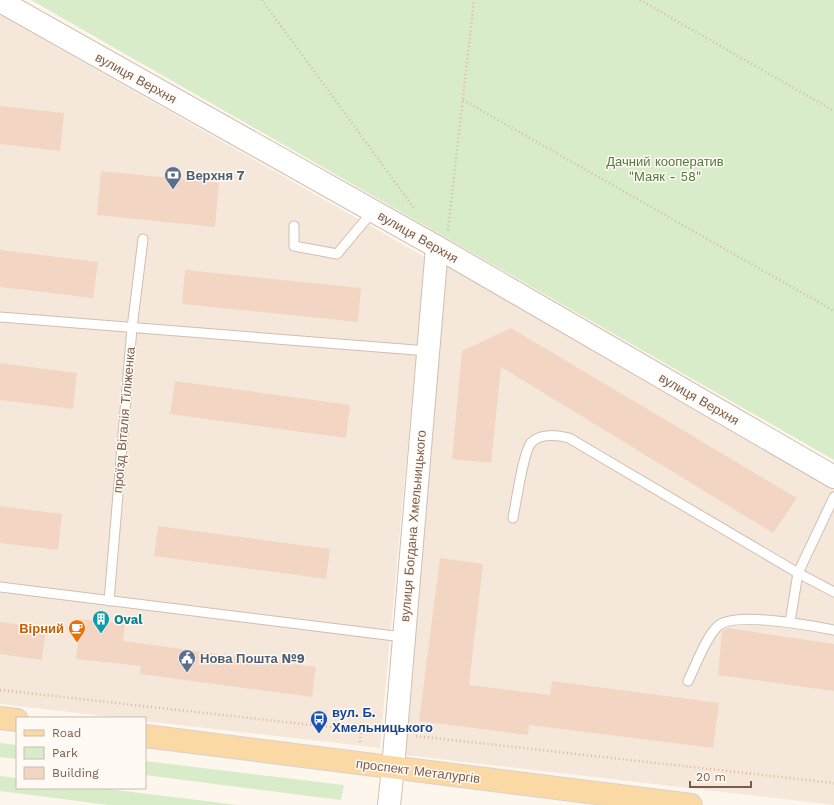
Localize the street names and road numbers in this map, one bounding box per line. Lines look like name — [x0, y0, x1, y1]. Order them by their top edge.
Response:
street label: вулиця Верхня — [93, 50, 179, 106]
street label: вулиця Верхня — [375, 208, 461, 266]
street label: проїзд Віталія Тіліженка — [110, 345, 138, 494]
street label: вулиця Верхня — [656, 370, 742, 428]
street label: вулиця Богдана Хмельницького — [397, 430, 429, 622]
street label: проспект Металургів — [355, 756, 481, 786]

